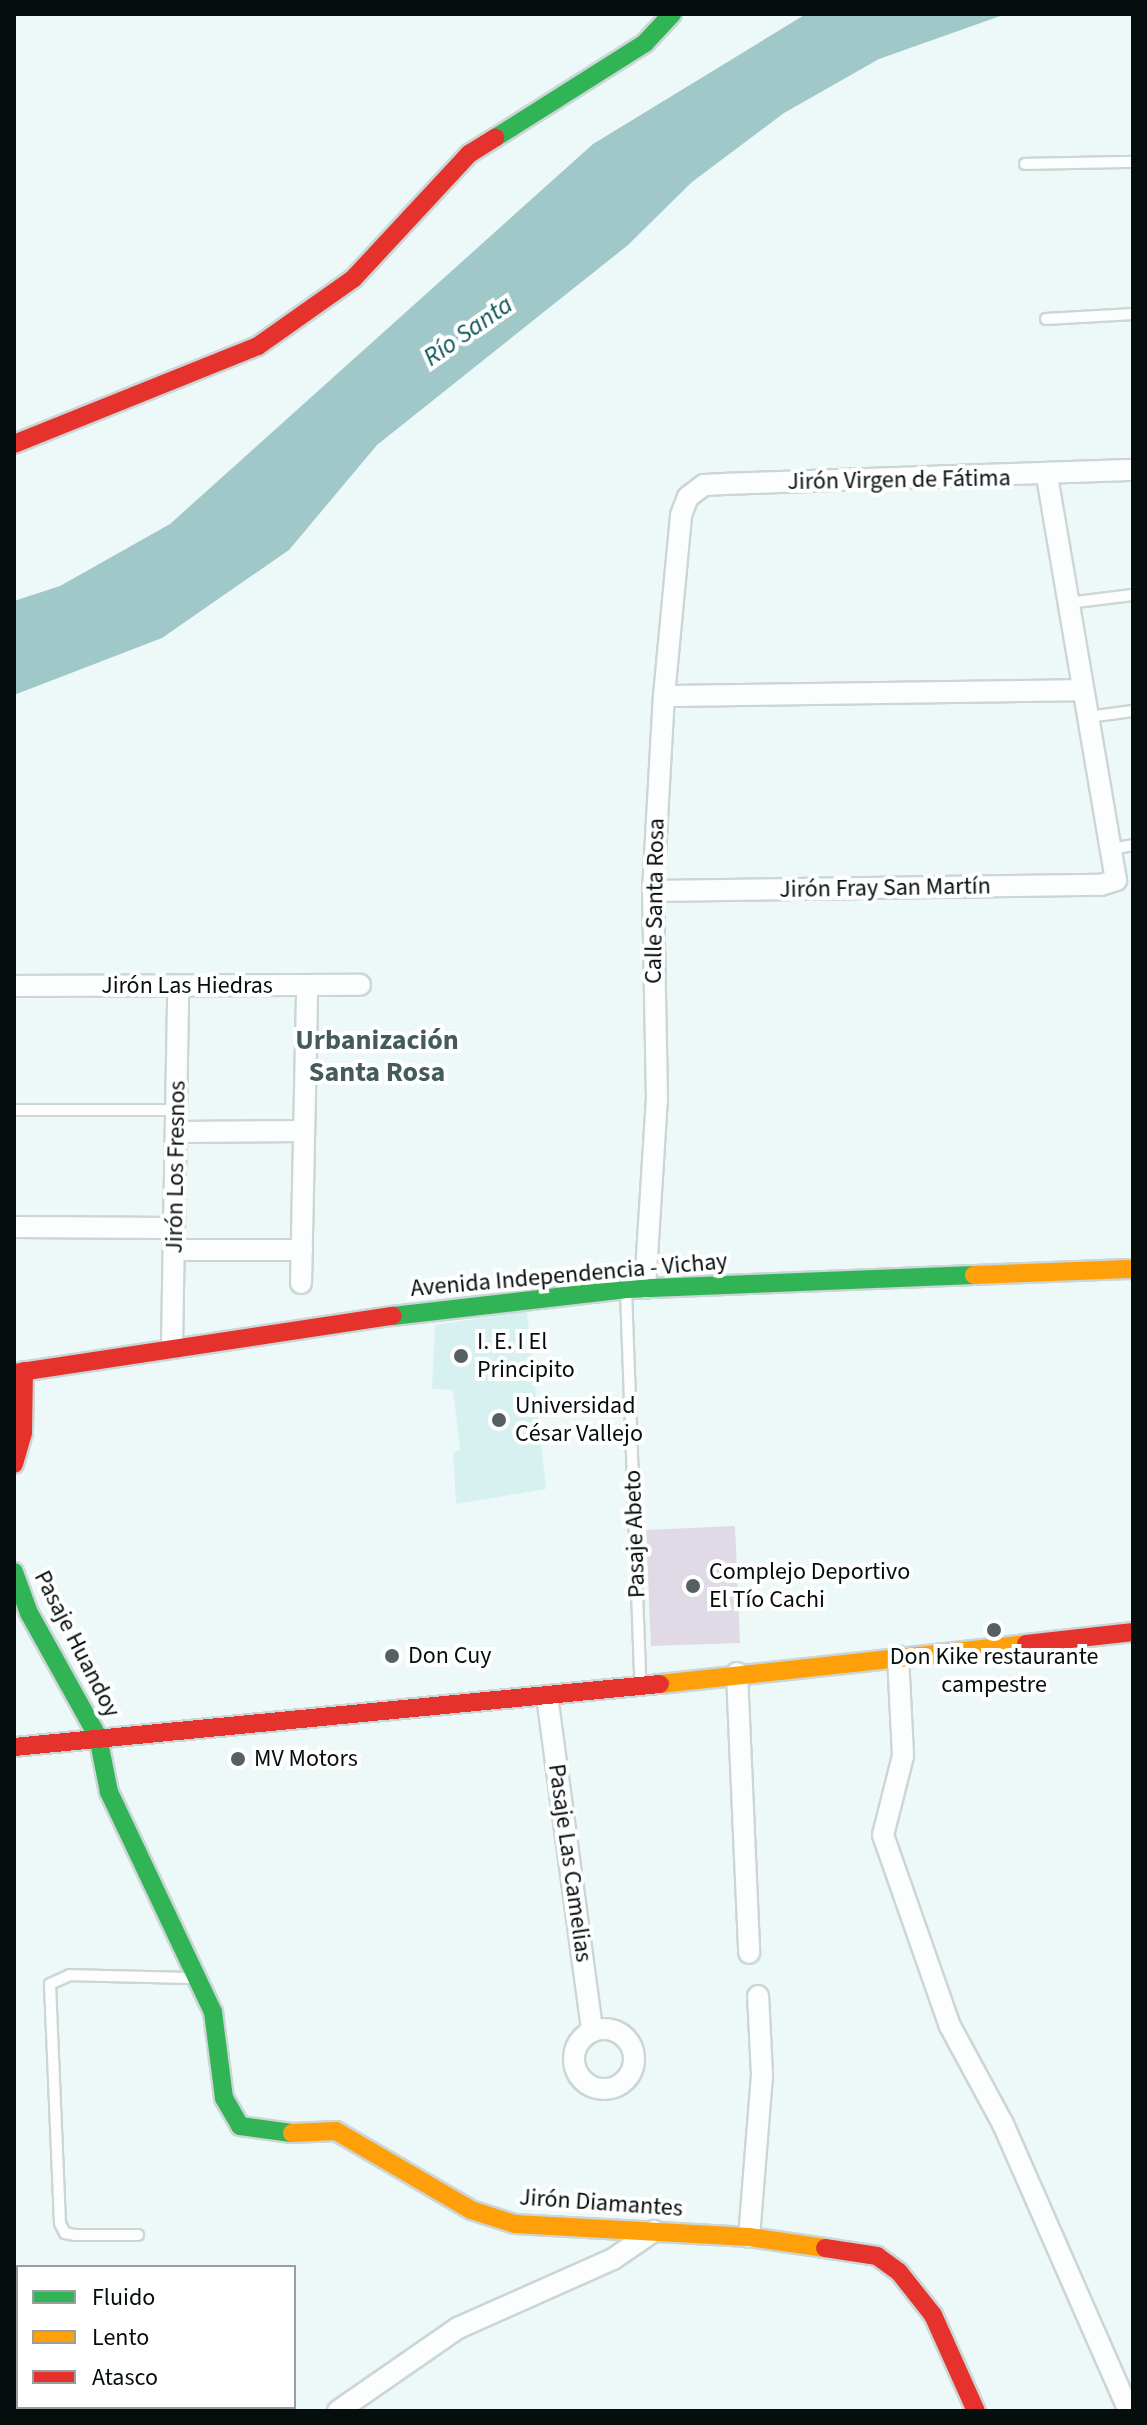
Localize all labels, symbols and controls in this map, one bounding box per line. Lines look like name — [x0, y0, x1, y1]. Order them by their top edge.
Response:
water label: Río Santa — [417, 289, 519, 373]
street label: Jirón Virgen de Fátima — [787, 464, 1011, 496]
street label: Calle Santa Rosa — [639, 818, 671, 984]
street label: Jirón Fray San Martín — [779, 872, 991, 904]
street label: Jirón Las Hiedras — [101, 972, 273, 1000]
district label: Urbanización Santa Rosa — [295, 1023, 459, 1089]
street label: Jirón Los Fresnos — [160, 1080, 192, 1254]
street label: Avenida Independencia - Vichay — [409, 1247, 729, 1303]
place label: I. E. I El Principito — [477, 1328, 575, 1384]
marker: I. E. I El Principito — [452, 1347, 470, 1365]
place label: Universidad César Vallejo — [515, 1392, 643, 1448]
marker: Universidad César Vallejo — [490, 1411, 508, 1429]
street label: Pasaje Abeto — [618, 1469, 652, 1599]
place label: Complejo Deportivo El Tío Cachi — [709, 1558, 910, 1614]
street label: Pasaje Huandoy — [28, 1566, 126, 1722]
marker: Complejo Deportivo El Tío Cachi — [684, 1577, 702, 1595]
marker: Don Kike restaurante campestre — [985, 1621, 1003, 1639]
place label: Don Cuy — [408, 1642, 491, 1670]
place label: Don Kike restaurante campestre — [890, 1643, 1098, 1699]
marker: Don Cuy — [383, 1647, 401, 1665]
place label: MV Motors — [254, 1745, 358, 1773]
marker: MV Motors — [229, 1750, 247, 1768]
street label: Pasaje Las Camelias — [542, 1762, 598, 1964]
street label: Jirón Diamantes — [518, 2183, 684, 2223]
legend — [16, 2265, 296, 2409]
text: Fluido — [92, 2280, 155, 2315]
text: Lento — [92, 2320, 149, 2355]
text: Atasco — [92, 2360, 158, 2395]

